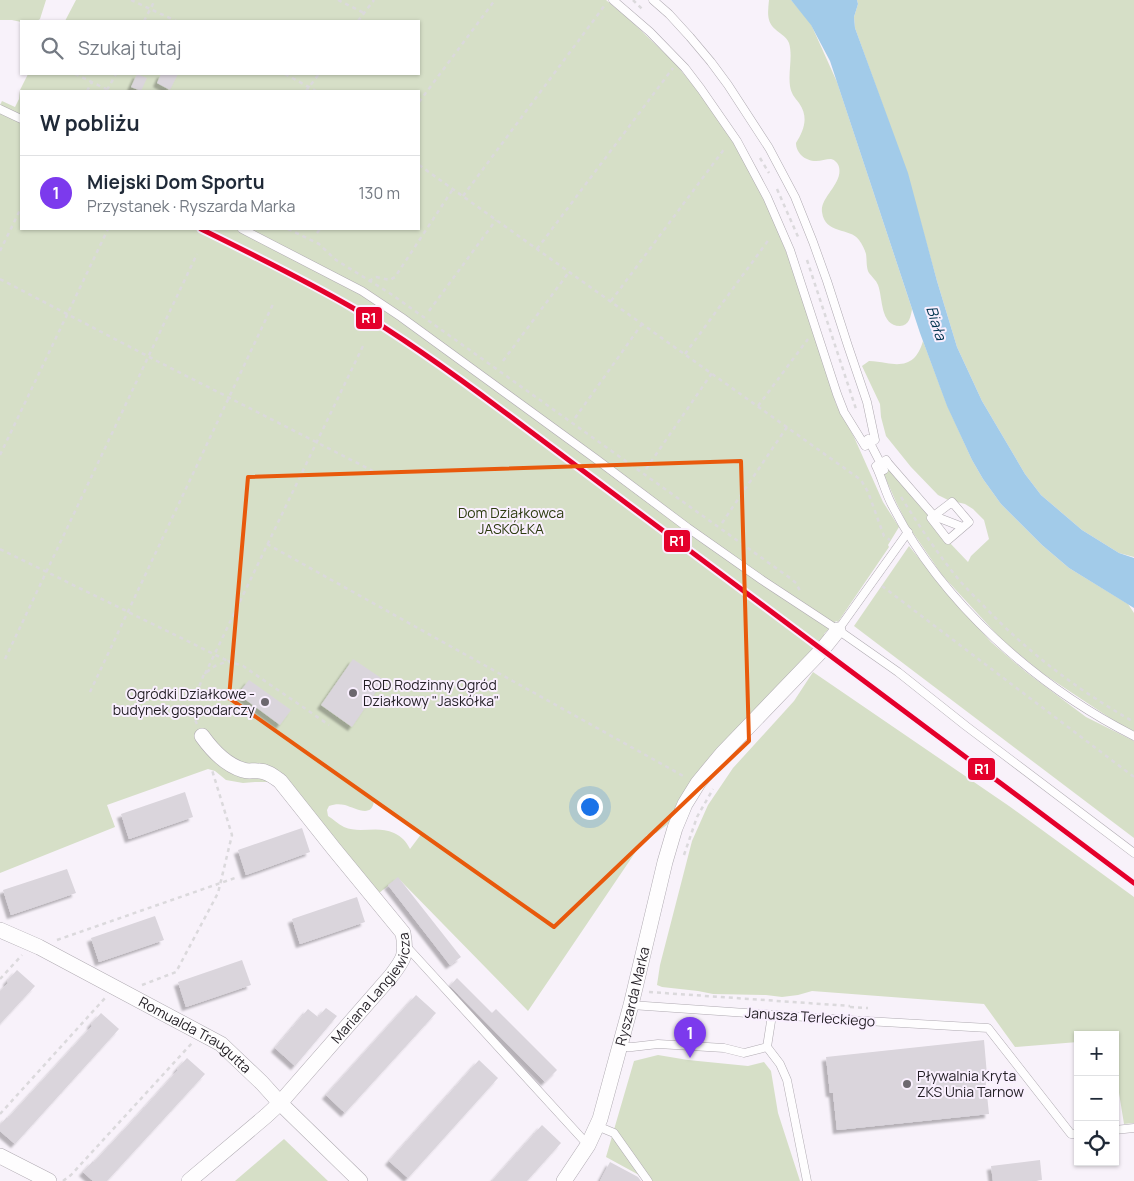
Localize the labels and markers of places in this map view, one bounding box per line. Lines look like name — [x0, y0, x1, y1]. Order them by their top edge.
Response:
place label: ROD Rodzinny Ogród Działkowy "Jaskółka" — [363, 675, 499, 710]
place label: Ogródki Działkowe - budynek gospodarczy — [113, 684, 256, 719]
marker: ROD Rodzinny Ogród Działkowy "Jaskółka" — [347, 687, 359, 699]
marker: Ogródki Działkowe - budynek gospodarczy — [259, 696, 271, 708]
pin: 1 — [674, 1017, 706, 1058]
place label: Pływalnia Kryta ZKS Unia Tarnow — [917, 1066, 1024, 1101]
marker: Pływalnia Kryta ZKS Unia Tarnow — [901, 1078, 913, 1090]

